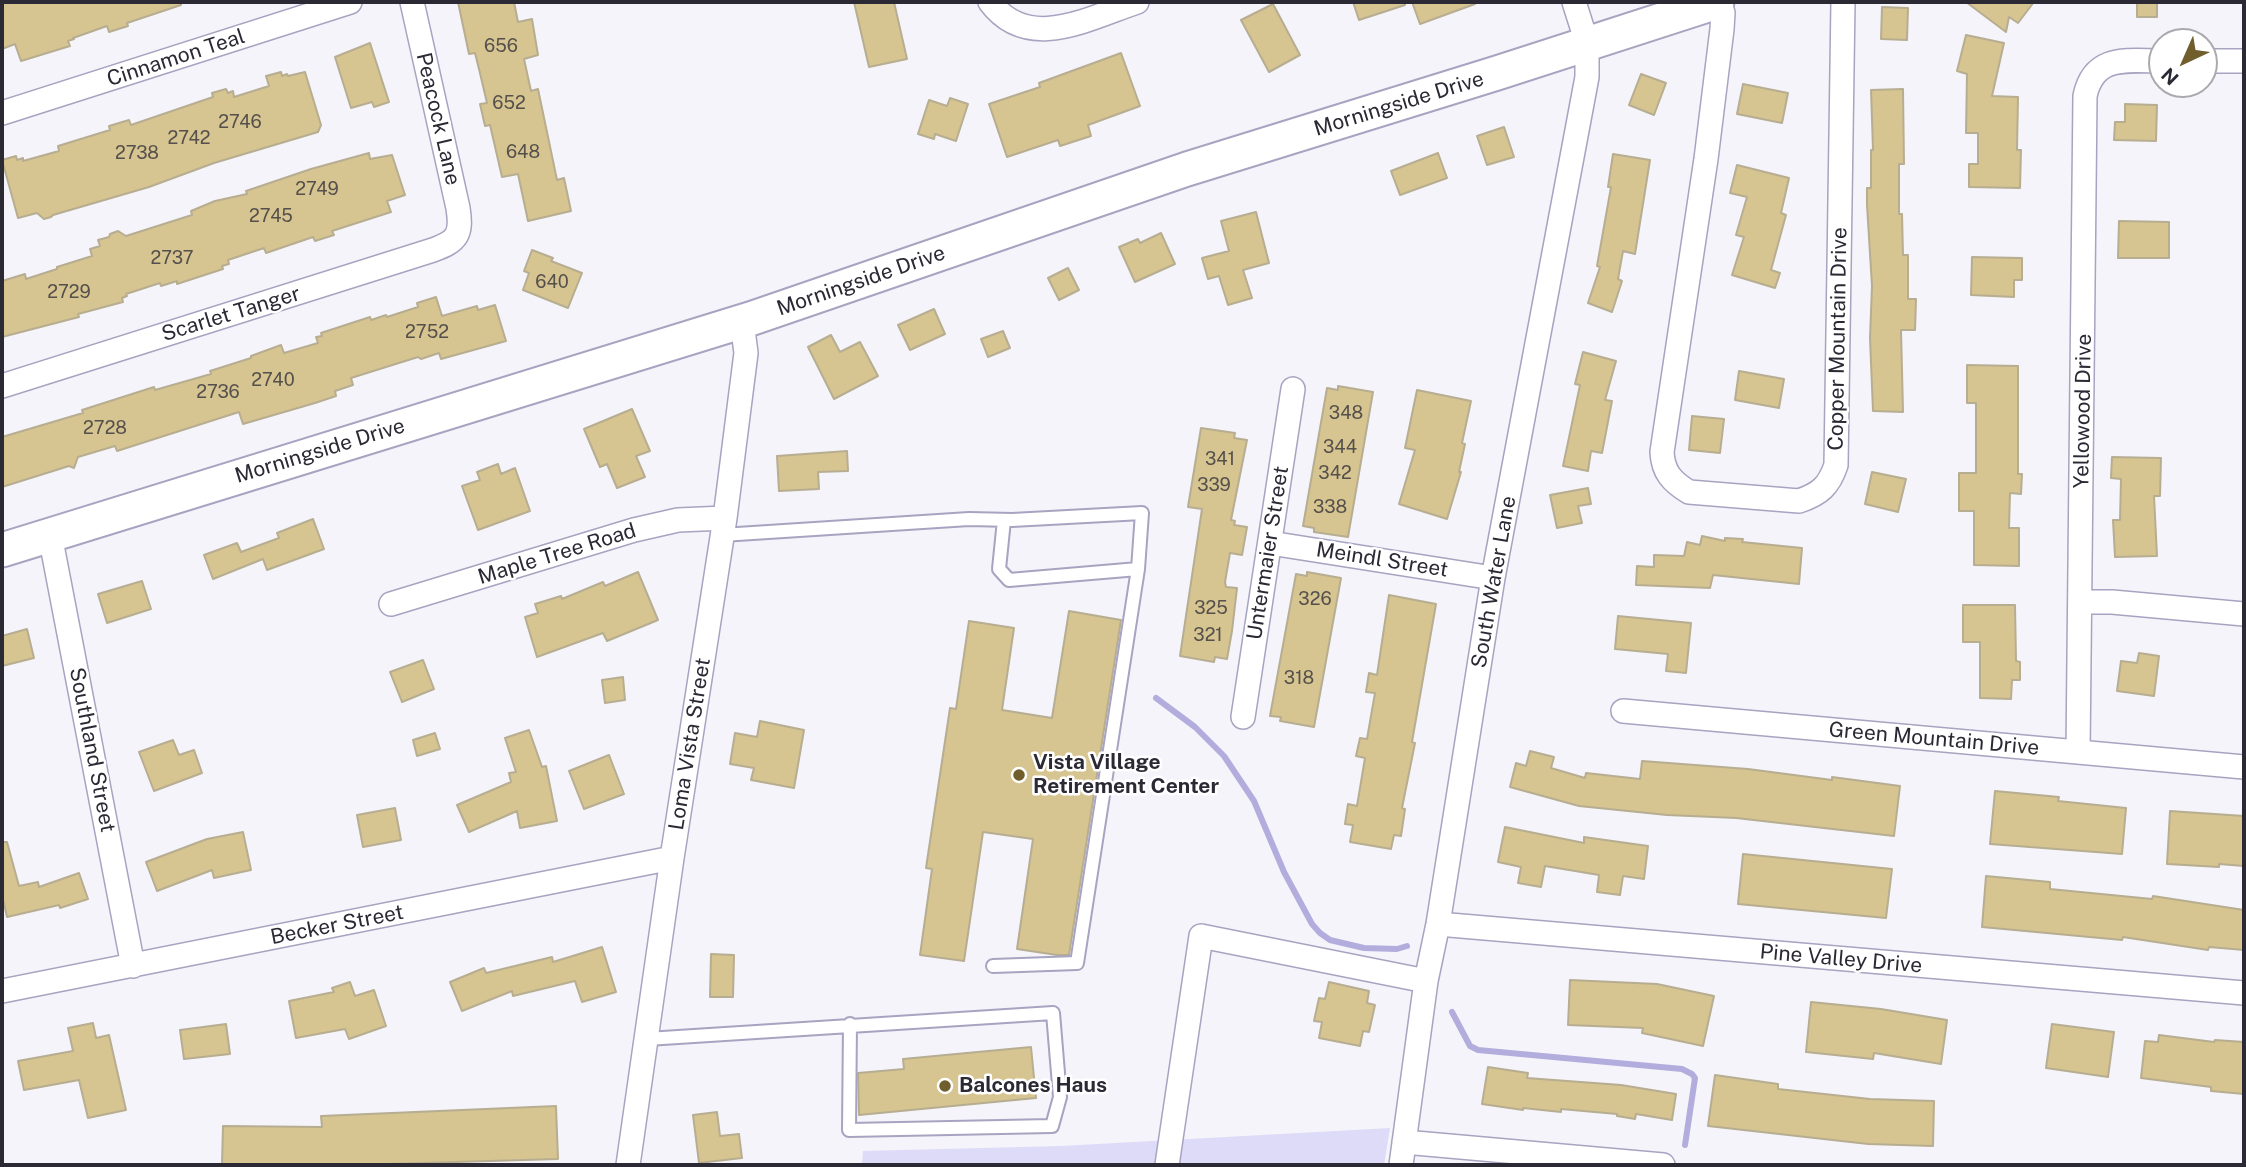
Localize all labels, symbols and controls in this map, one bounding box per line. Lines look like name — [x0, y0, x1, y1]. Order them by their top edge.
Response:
street label: Cinnamon Teal — [104, 24, 248, 92]
north arrow — [2148, 28, 2218, 98]
house number: 656 — [484, 35, 518, 57]
street label: Peacock Lane — [410, 50, 466, 188]
text: N — [2157, 64, 2183, 90]
street label: Morningside Drive — [1311, 66, 1487, 142]
house number: 652 — [492, 92, 526, 114]
house number: 2746 — [218, 111, 262, 133]
house number: 2742 — [167, 127, 211, 149]
house number: 648 — [506, 141, 540, 163]
house number: 2738 — [115, 142, 159, 164]
house number: 2749 — [295, 178, 339, 200]
house number: 2745 — [249, 205, 293, 227]
street label: Copper Mountain Drive — [1823, 227, 1853, 451]
street label: Morningside Drive — [774, 240, 948, 322]
house number: 2737 — [150, 247, 194, 269]
house number: 640 — [535, 271, 569, 293]
house number: 2729 — [47, 281, 91, 303]
street label: Scarlet Tanger — [159, 281, 303, 347]
house number: 2752 — [405, 321, 449, 343]
street label: Yellowood Drive — [2069, 333, 2097, 489]
house number: 2740 — [251, 369, 295, 391]
house number: 2736 — [196, 381, 240, 403]
house number: 348 — [1329, 402, 1363, 424]
street label: Morningside Drive — [232, 413, 408, 489]
house number: 2728 — [83, 417, 127, 439]
house number: 344 — [1323, 436, 1357, 458]
house number: 341 — [1205, 448, 1235, 470]
house number: 342 — [1318, 462, 1352, 484]
street label: Untermaier Street — [1242, 464, 1294, 642]
house number: 339 — [1197, 474, 1231, 496]
street label: South Water Lane — [1466, 494, 1522, 670]
house number: 338 — [1313, 496, 1347, 518]
street label: Maple Tree Road — [475, 518, 639, 590]
street label: Meindl Street — [1314, 537, 1450, 583]
house number: 326 — [1298, 588, 1332, 610]
house number: 325 — [1194, 597, 1228, 619]
house number: 321 — [1193, 624, 1223, 646]
street label: Loma Vista Street — [664, 656, 716, 832]
street label: Southland Street — [64, 665, 120, 835]
house number: 318 — [1284, 667, 1314, 689]
street label: Green Mountain Drive — [1828, 717, 2040, 761]
place label: Vista Village Retirement Center — [1033, 750, 1219, 800]
marker: Vista Village Retirement Center — [1011, 767, 1027, 783]
street label: Becker Street — [268, 900, 406, 950]
street label: Pine Valley Drive — [1759, 939, 1923, 979]
place label: Balcones Haus — [959, 1073, 1107, 1099]
marker: Balcones Haus — [937, 1078, 953, 1094]

